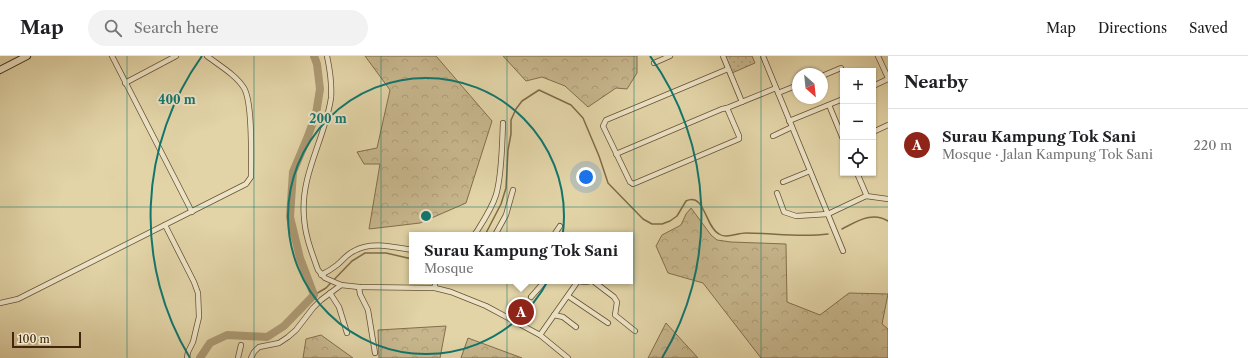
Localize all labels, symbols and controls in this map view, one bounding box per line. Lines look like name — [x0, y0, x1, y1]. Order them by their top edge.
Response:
search box — [88, 10, 368, 46]
text: Map — [20, 16, 64, 39]
icon: search — [102, 17, 124, 39]
text: Search here — [134, 18, 219, 37]
text: Map — [1046, 19, 1076, 37]
text: Directions — [1098, 19, 1167, 37]
text: Saved — [1189, 19, 1228, 37]
north arrow — [792, 68, 828, 104]
map controls — [840, 68, 876, 176]
button: + — [840, 68, 876, 104]
text: Nearby — [904, 72, 968, 92]
text: 400 m — [158, 92, 196, 107]
button: − — [840, 104, 876, 140]
text: 200 m — [309, 111, 347, 126]
text: Surau Kampung Tok Sani — [942, 127, 1136, 146]
text: A — [912, 137, 922, 153]
text: 220 m — [1193, 137, 1232, 153]
button: locate — [840, 140, 876, 176]
text: Mosque · Jalan Kampung Tok Sani — [942, 146, 1153, 162]
your location — [576, 167, 596, 187]
centre of rings — [419, 209, 433, 223]
popup — [409, 232, 633, 284]
text: Surau Kampung Tok Sani — [424, 241, 618, 260]
text: Mosque — [424, 260, 474, 276]
pin: A — [508, 297, 534, 327]
scale bar — [12, 330, 81, 349]
text: 100 m — [18, 332, 50, 346]

